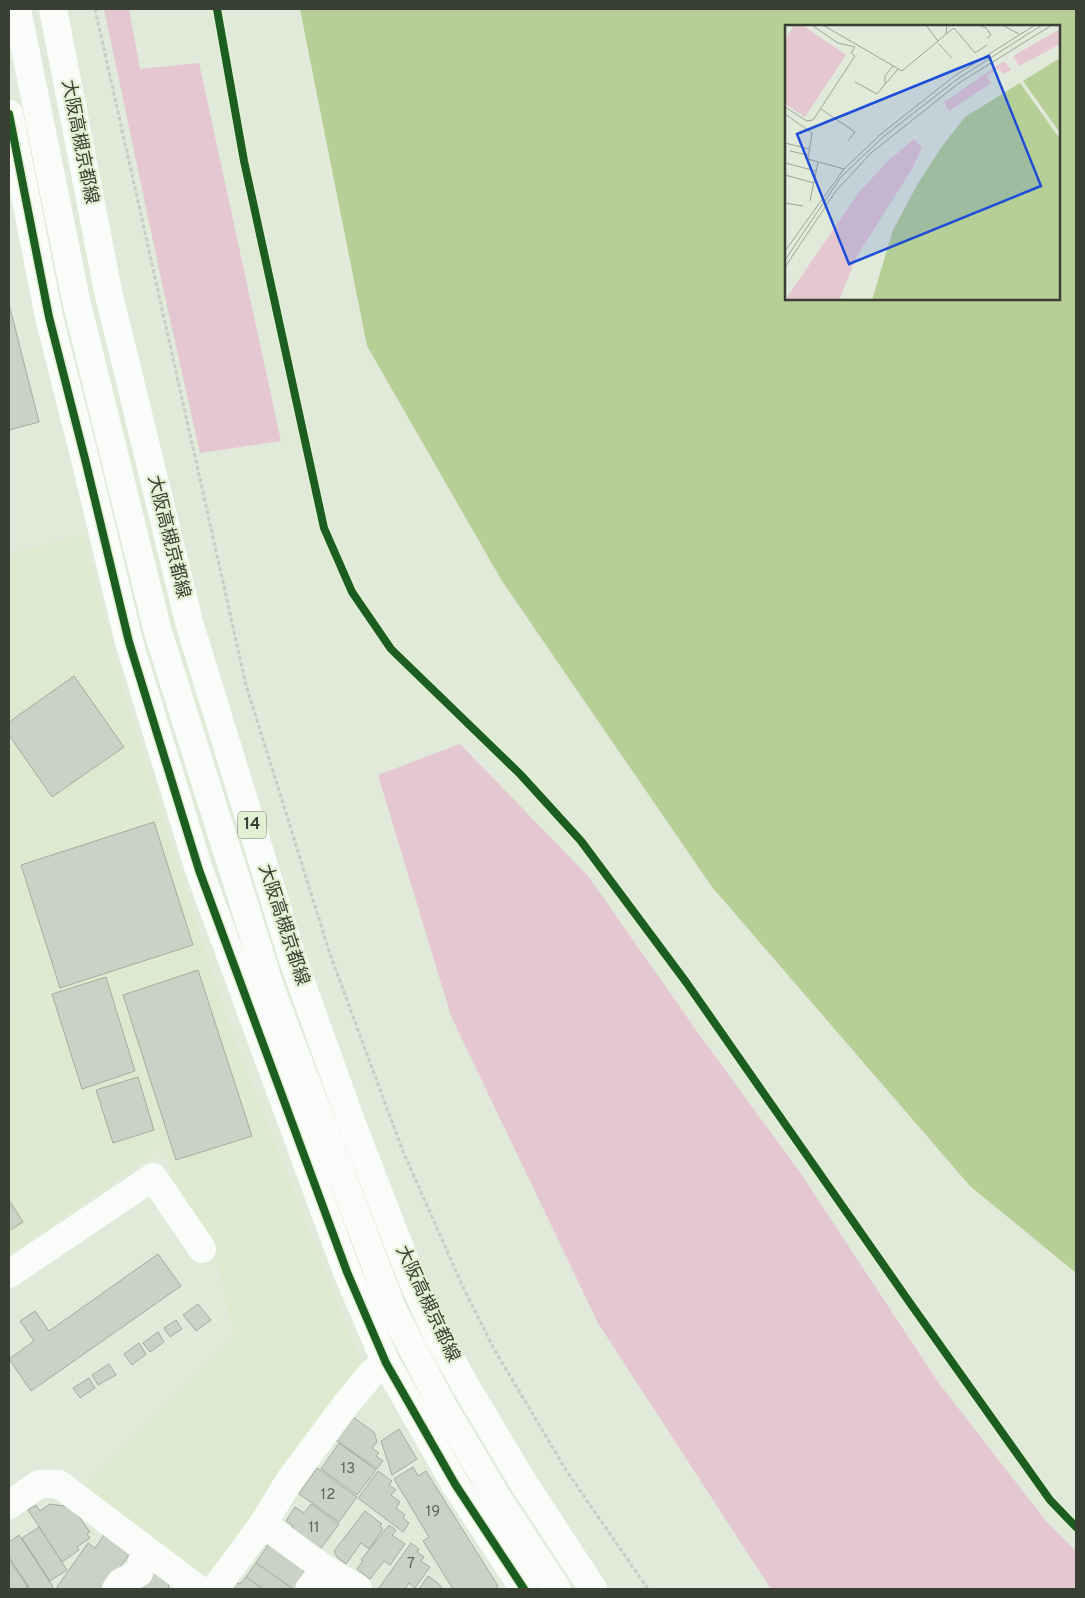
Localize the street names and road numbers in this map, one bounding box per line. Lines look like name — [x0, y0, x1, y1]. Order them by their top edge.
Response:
street label: 大阪高槻京都線 — [56, 78, 102, 206]
street label: 大阪高槻京都線 — [142, 473, 194, 601]
road number: 14 — [238, 812, 266, 838]
street label: 大阪高槻京都線 — [253, 862, 313, 988]
street label: 大阪高槻京都線 — [390, 1242, 464, 1366]

